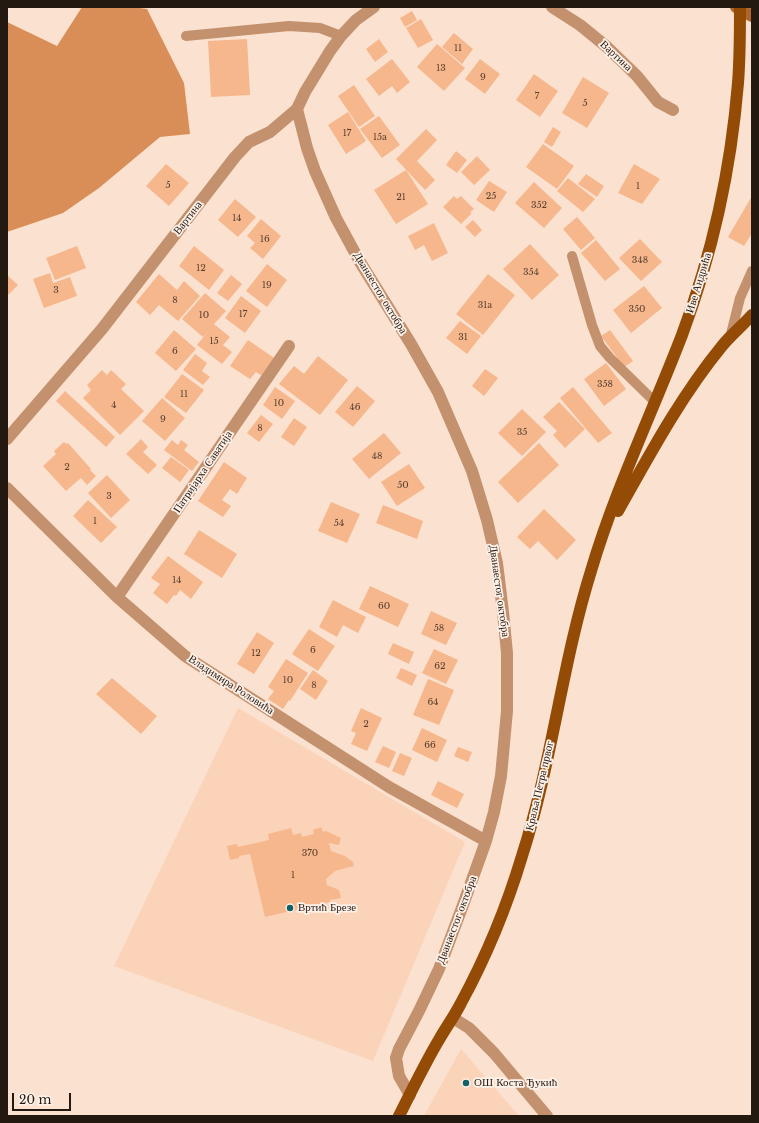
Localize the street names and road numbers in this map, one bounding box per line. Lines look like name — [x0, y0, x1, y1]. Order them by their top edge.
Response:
street label: Вартина — [597, 38, 635, 74]
street label: Вартина — [171, 199, 205, 237]
street label: Дванаестог октобра — [350, 250, 410, 336]
street label: Иве Андрића — [684, 251, 714, 315]
street label: Патријарха Саватија — [171, 428, 235, 516]
street label: Дванаестог октобра — [486, 544, 512, 638]
street label: Владимира Роловића — [186, 652, 276, 718]
street label: Краља Петра првог — [523, 740, 557, 832]
street label: Дванаестог октобра — [434, 874, 480, 966]

